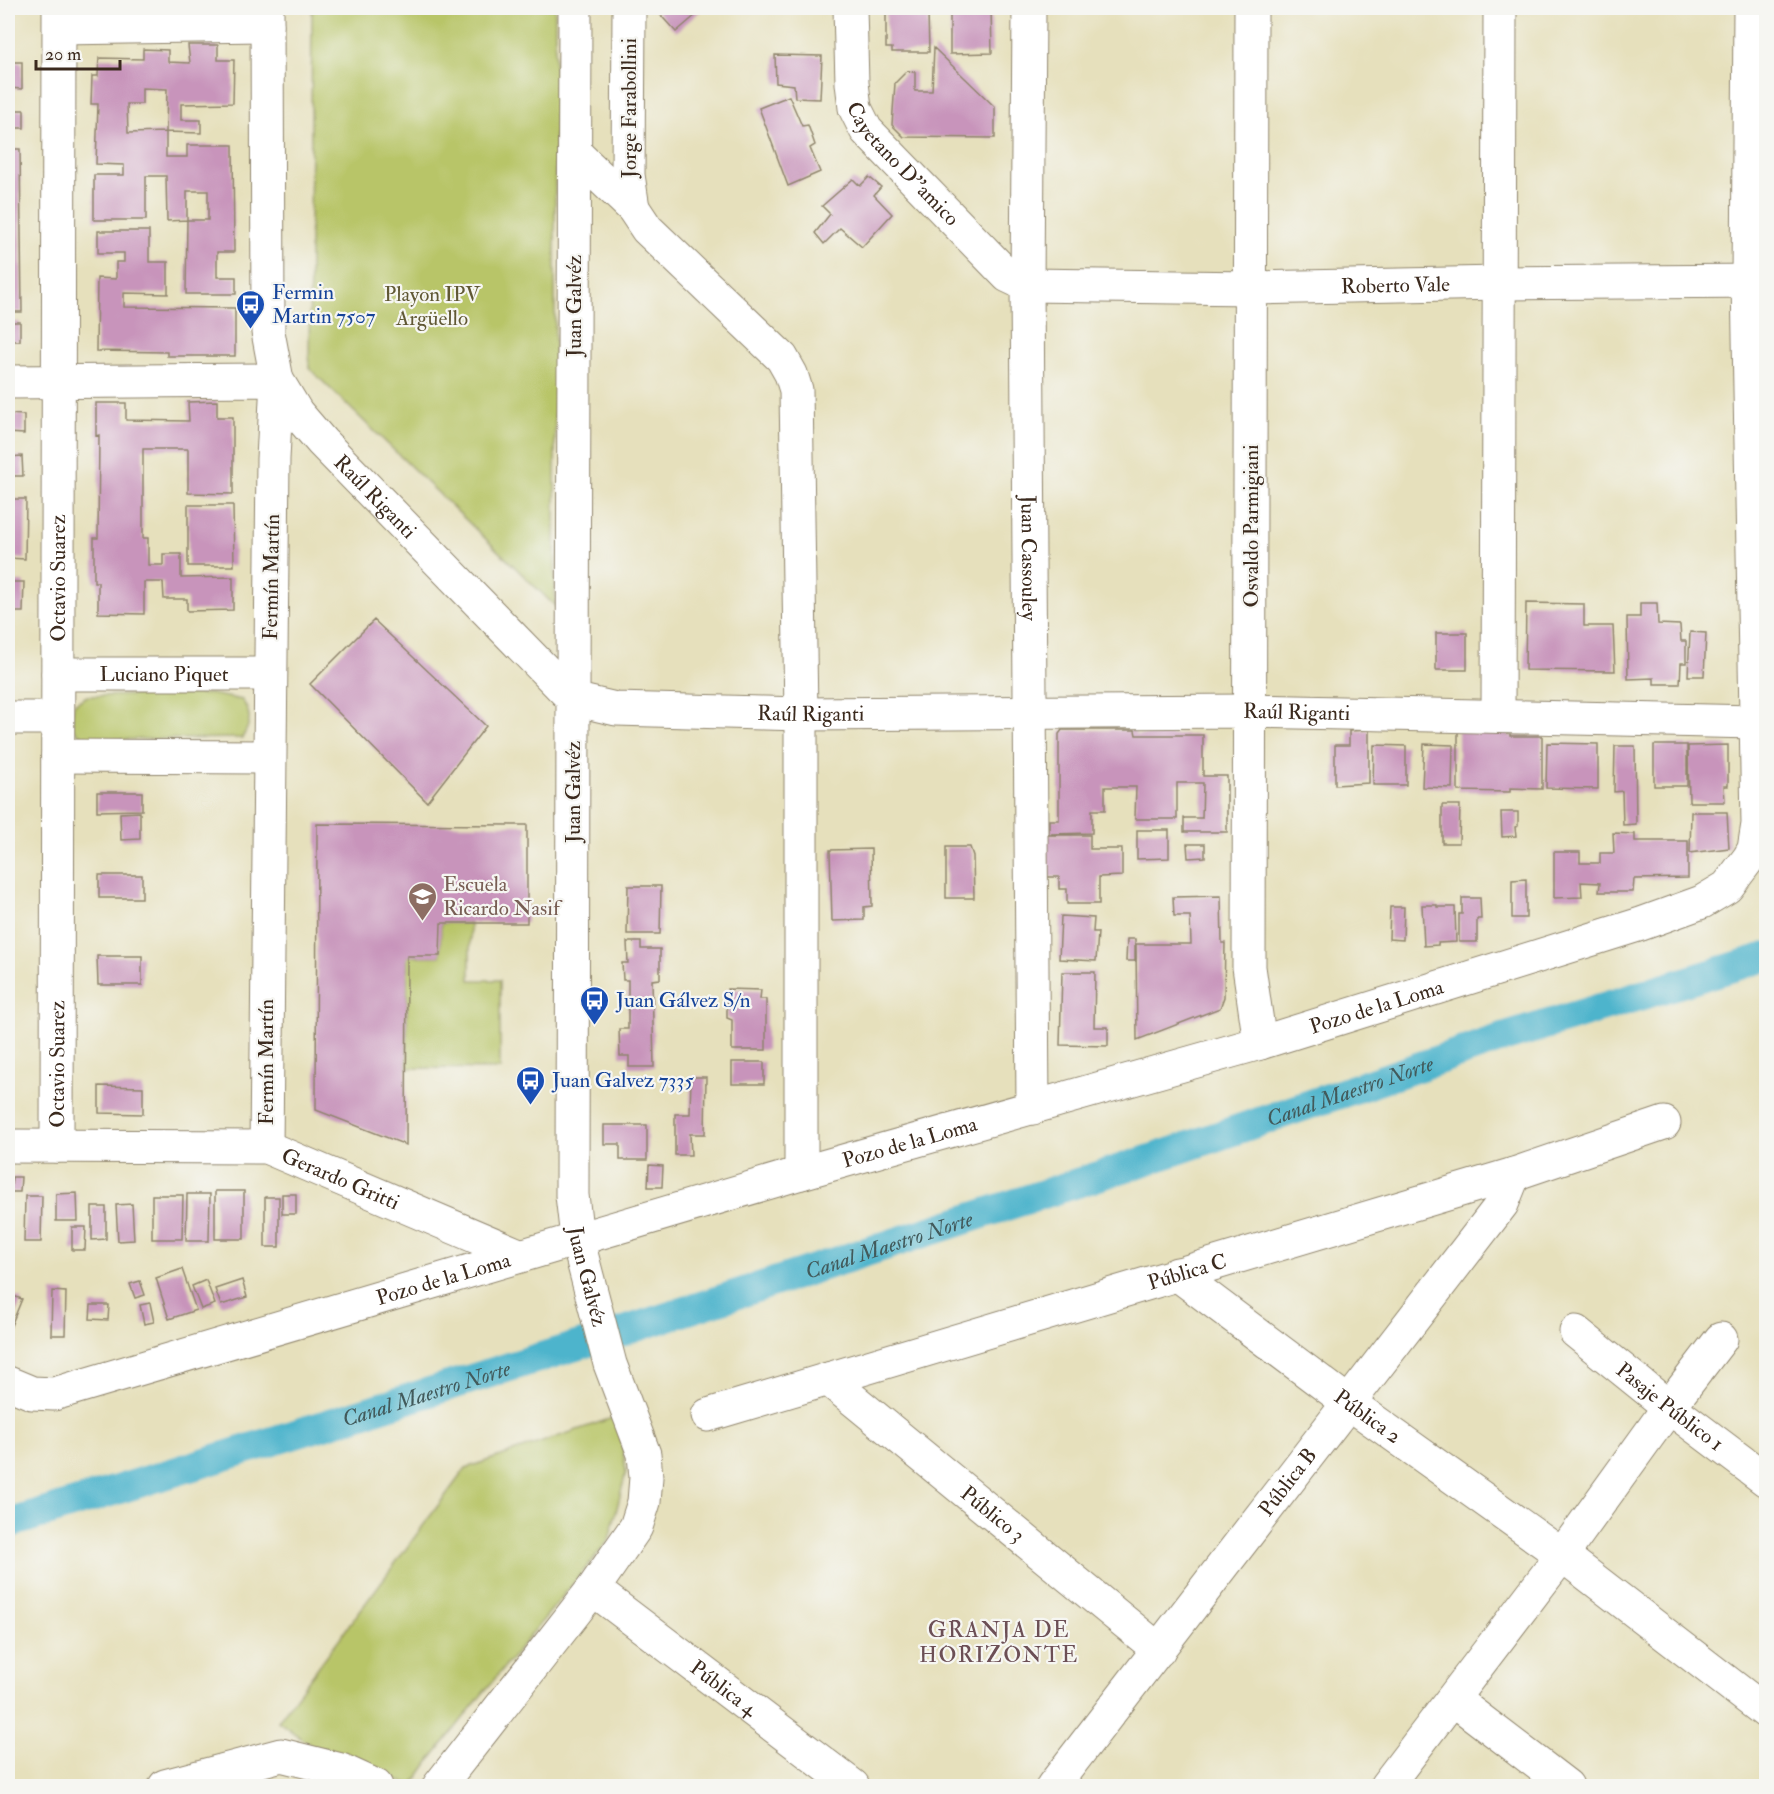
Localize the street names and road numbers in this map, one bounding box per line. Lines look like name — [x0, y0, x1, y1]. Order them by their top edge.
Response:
street label: Jorge Farabollini — [616, 37, 643, 179]
street label: Cayetano D''amico — [840, 97, 965, 232]
street label: Juan Galvéz — [561, 255, 588, 358]
street label: Roberto Vale — [1341, 271, 1450, 300]
street label: Osvaldo Parmigiani — [1238, 444, 1265, 608]
street label: Raúl Riganti — [328, 449, 422, 545]
street label: Juan Cassouley — [1015, 494, 1042, 622]
street label: Fermín Martín — [257, 513, 286, 640]
street label: Octavio Suarez — [45, 514, 72, 642]
street label: Luciano Piquet — [99, 661, 229, 688]
street label: Raúl Riganti — [1243, 698, 1351, 727]
street label: Raúl Riganti — [757, 700, 865, 728]
street label: Juan Galvéz — [560, 741, 587, 844]
street label: Pozo de la Loma — [1306, 973, 1447, 1041]
street label: Fermín Martín — [253, 999, 280, 1125]
street label: Octavio Suarez — [44, 1000, 71, 1128]
street label: Pozo de la Loma — [839, 1111, 981, 1175]
street label: Gerardo Gritti — [277, 1142, 404, 1217]
street label: Juan Galvéz — [562, 1224, 613, 1329]
street label: Pozo de la Loma — [373, 1247, 514, 1312]
street label: Pública C — [1144, 1248, 1230, 1297]
street label: Pasaje Público 1 — [1610, 1357, 1729, 1457]
street label: Pública 2 — [1328, 1383, 1406, 1450]
street label: Pública B — [1253, 1443, 1323, 1522]
street label: Público 3 — [955, 1480, 1030, 1549]
street label: Pública 4 — [685, 1654, 764, 1723]

